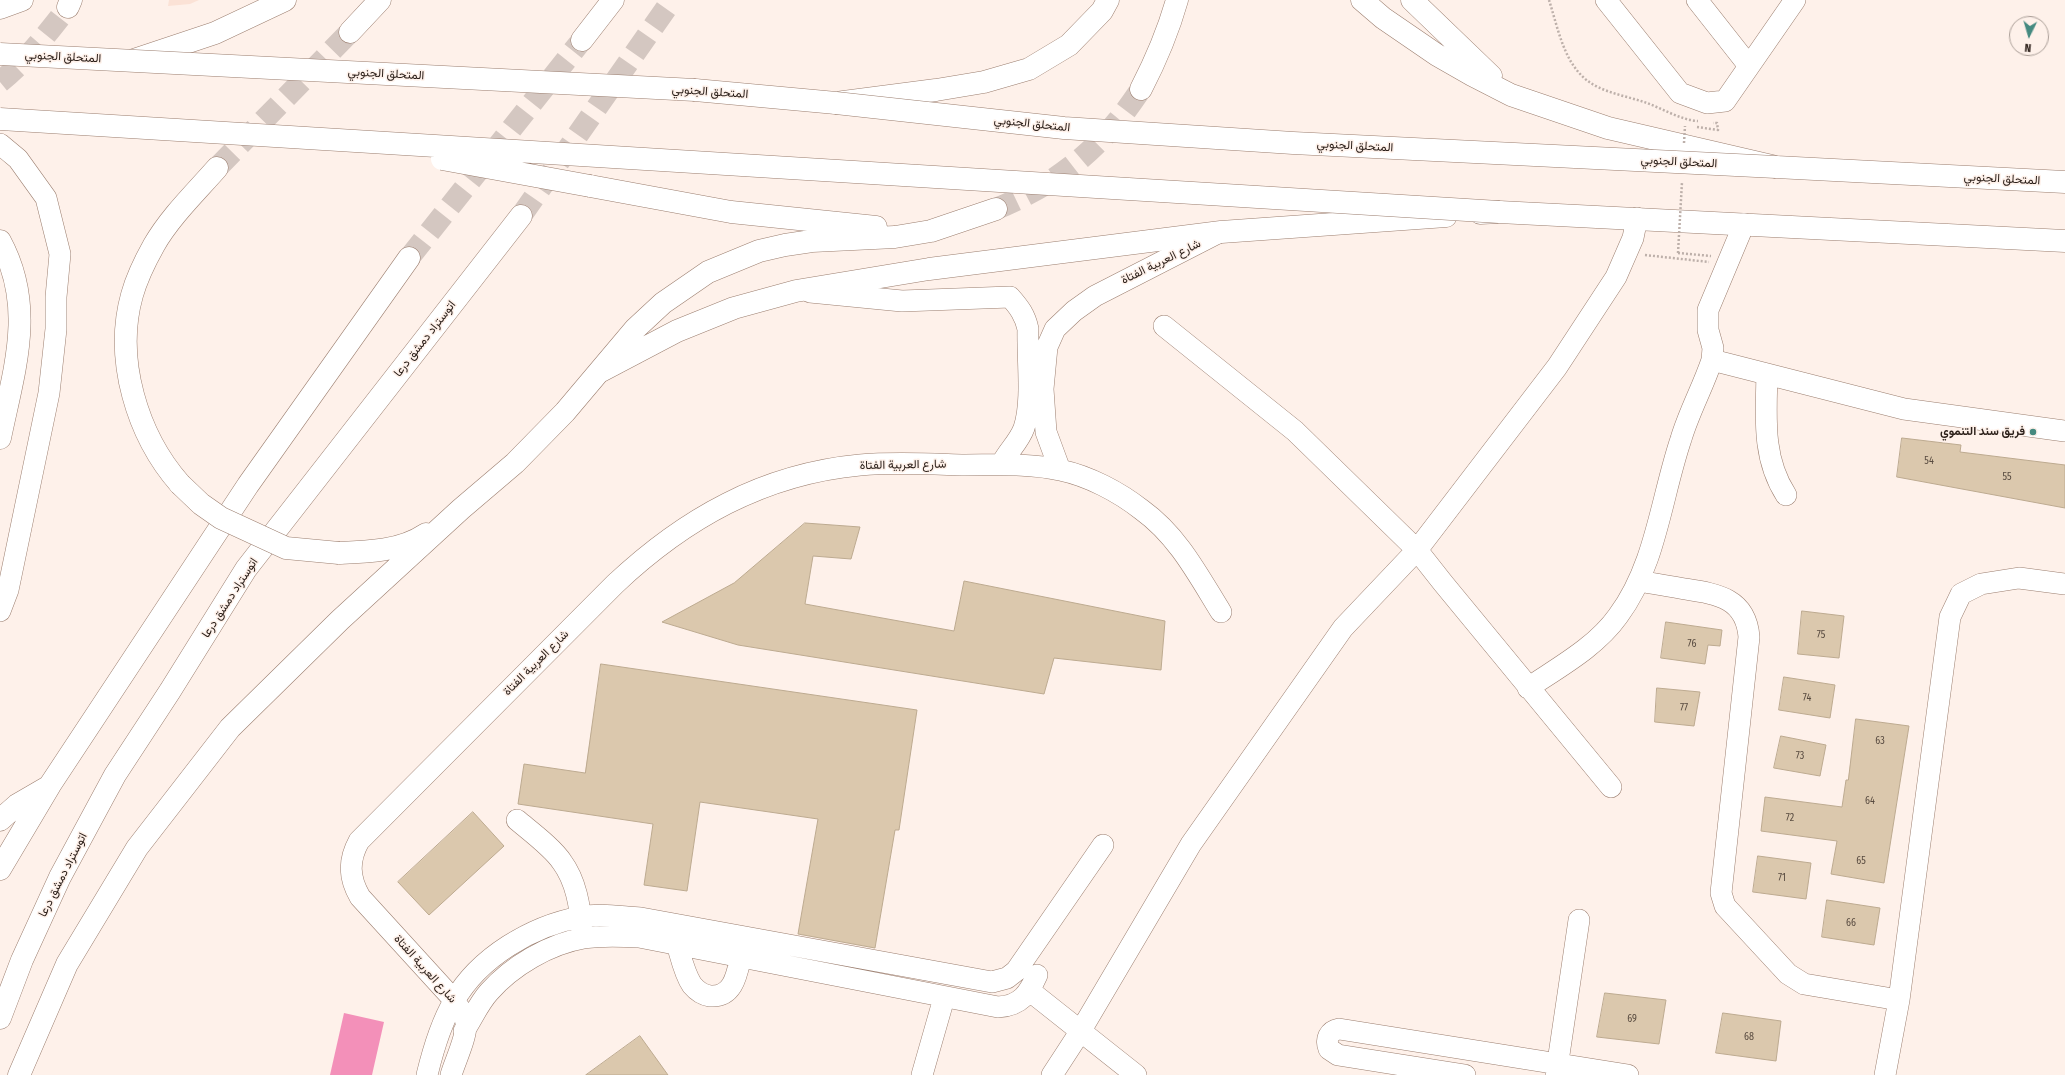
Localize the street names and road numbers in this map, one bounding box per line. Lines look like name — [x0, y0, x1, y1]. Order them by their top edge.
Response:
street label: المتحلق الجنوبي — [24, 48, 102, 66]
street label: المتحلق الجنوبي — [347, 65, 425, 83]
street label: المتحلق الجنوبي — [671, 82, 749, 102]
street label: المتحلق الجنوبي — [993, 113, 1071, 135]
street label: المتحلق الجنوبي — [1316, 137, 1394, 155]
street label: المتحلق الجنوبي — [1640, 153, 1718, 171]
street label: المتحلق الجنوبي — [1963, 170, 2041, 188]
street label: شارع العربية الفتاة — [1119, 236, 1203, 288]
street label: اتوستراد دمشق درعا — [391, 298, 459, 380]
street label: شارع العربية الفتاة — [859, 457, 947, 473]
street label: اتوستراد دمشق درعا — [199, 555, 261, 641]
street label: شارع العربية الفتاة — [500, 627, 572, 699]
street label: اتوستراد دمشق درعا — [36, 831, 90, 919]
street label: شارع العربية الفتاة — [391, 932, 459, 1006]

